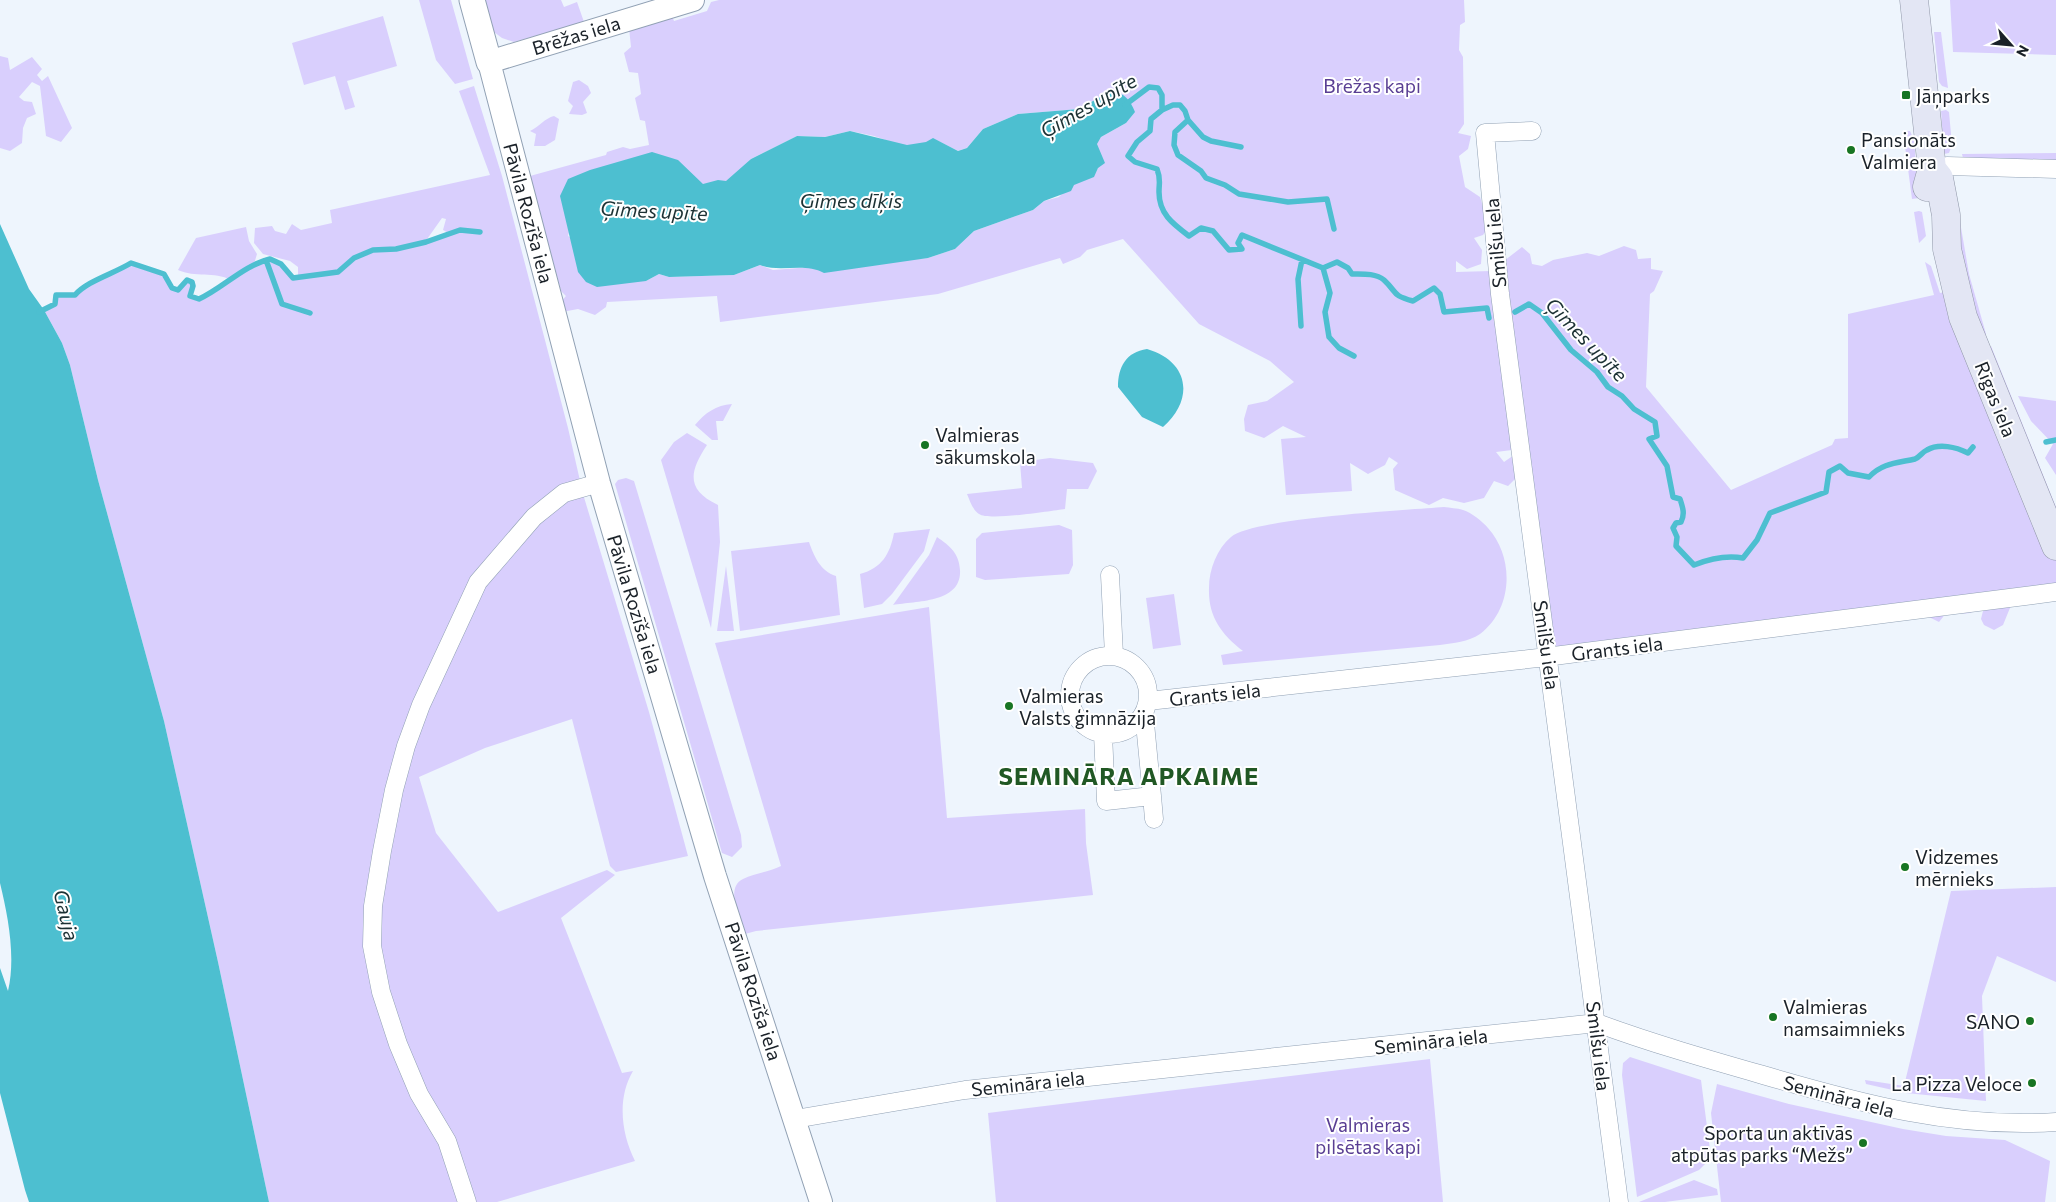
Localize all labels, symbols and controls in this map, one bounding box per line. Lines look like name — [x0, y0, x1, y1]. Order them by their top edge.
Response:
street label: Brēžas iela — [529, 11, 623, 59]
north arrow — [1986, 20, 2036, 70]
text: N — [2013, 43, 2033, 60]
water label: Ģīmes upīte — [1035, 68, 1142, 144]
park label: Brēžas kapi — [1323, 74, 1421, 97]
place label: Jāņparks — [1916, 84, 1990, 109]
marker: Jāņparks — [1900, 89, 1912, 101]
place label: Pansionāts Valmiera — [1861, 128, 1956, 173]
street label: Pāvila Rozīša iela — [499, 140, 559, 286]
marker: Pansionāts Valmiera — [1845, 144, 1857, 156]
water label: Ģīmes dīķis — [800, 188, 902, 214]
water label: Ģīmes upīte — [600, 195, 709, 227]
street label: Smilšu iela — [1480, 197, 1510, 289]
water label: Ģīmes upīte — [1540, 292, 1633, 388]
street label: Rīgas iela — [1970, 358, 2022, 440]
place label: Valmieras sākumskola — [935, 423, 1036, 468]
marker: Valmieras sākumskola — [919, 439, 931, 451]
street label: Pāvila Rozīša iela — [603, 532, 667, 676]
street label: Smilšu iela — [1529, 599, 1565, 691]
street label: Grants iela — [1570, 631, 1664, 665]
street label: Grants iela — [1168, 678, 1262, 710]
place label: Valmieras Valsts ģimnāzija — [1019, 684, 1156, 729]
marker: Valmieras Valsts ģimnāzija — [1003, 700, 1015, 712]
district label: SEMINĀRA APKAIME — [999, 761, 1259, 790]
place label: Vidzemes mērnieks — [1915, 845, 1999, 890]
marker: Vidzemes mērnieks — [1899, 861, 1911, 873]
water label: Gauja — [49, 887, 85, 943]
street label: Pāvila Rozīša iela — [721, 919, 787, 1063]
place label: Valmieras namsaimnieks — [1783, 995, 1905, 1040]
street label: Smilšu iela — [1582, 1000, 1616, 1092]
place label: SANO — [1966, 1010, 2020, 1033]
marker: Valmieras namsaimnieks — [1767, 1011, 1779, 1023]
marker: SANO — [2024, 1015, 2036, 1027]
street label: Semināra iela — [1373, 1024, 1489, 1058]
street label: Semināra iela — [970, 1066, 1086, 1100]
street label: Semināra iela — [1781, 1070, 1897, 1122]
place label: La Pizza Veloce — [1891, 1072, 2022, 1095]
marker: La Pizza Veloce — [2026, 1077, 2038, 1089]
park label: Valmieras pilsētas kapi — [1315, 1113, 1421, 1158]
place label: Sporta un aktīvās atpūtas parks “Mežs” — [1671, 1121, 1853, 1166]
marker: Sporta un aktīvās atpūtas parks “Mežs” — [1857, 1137, 1869, 1149]

